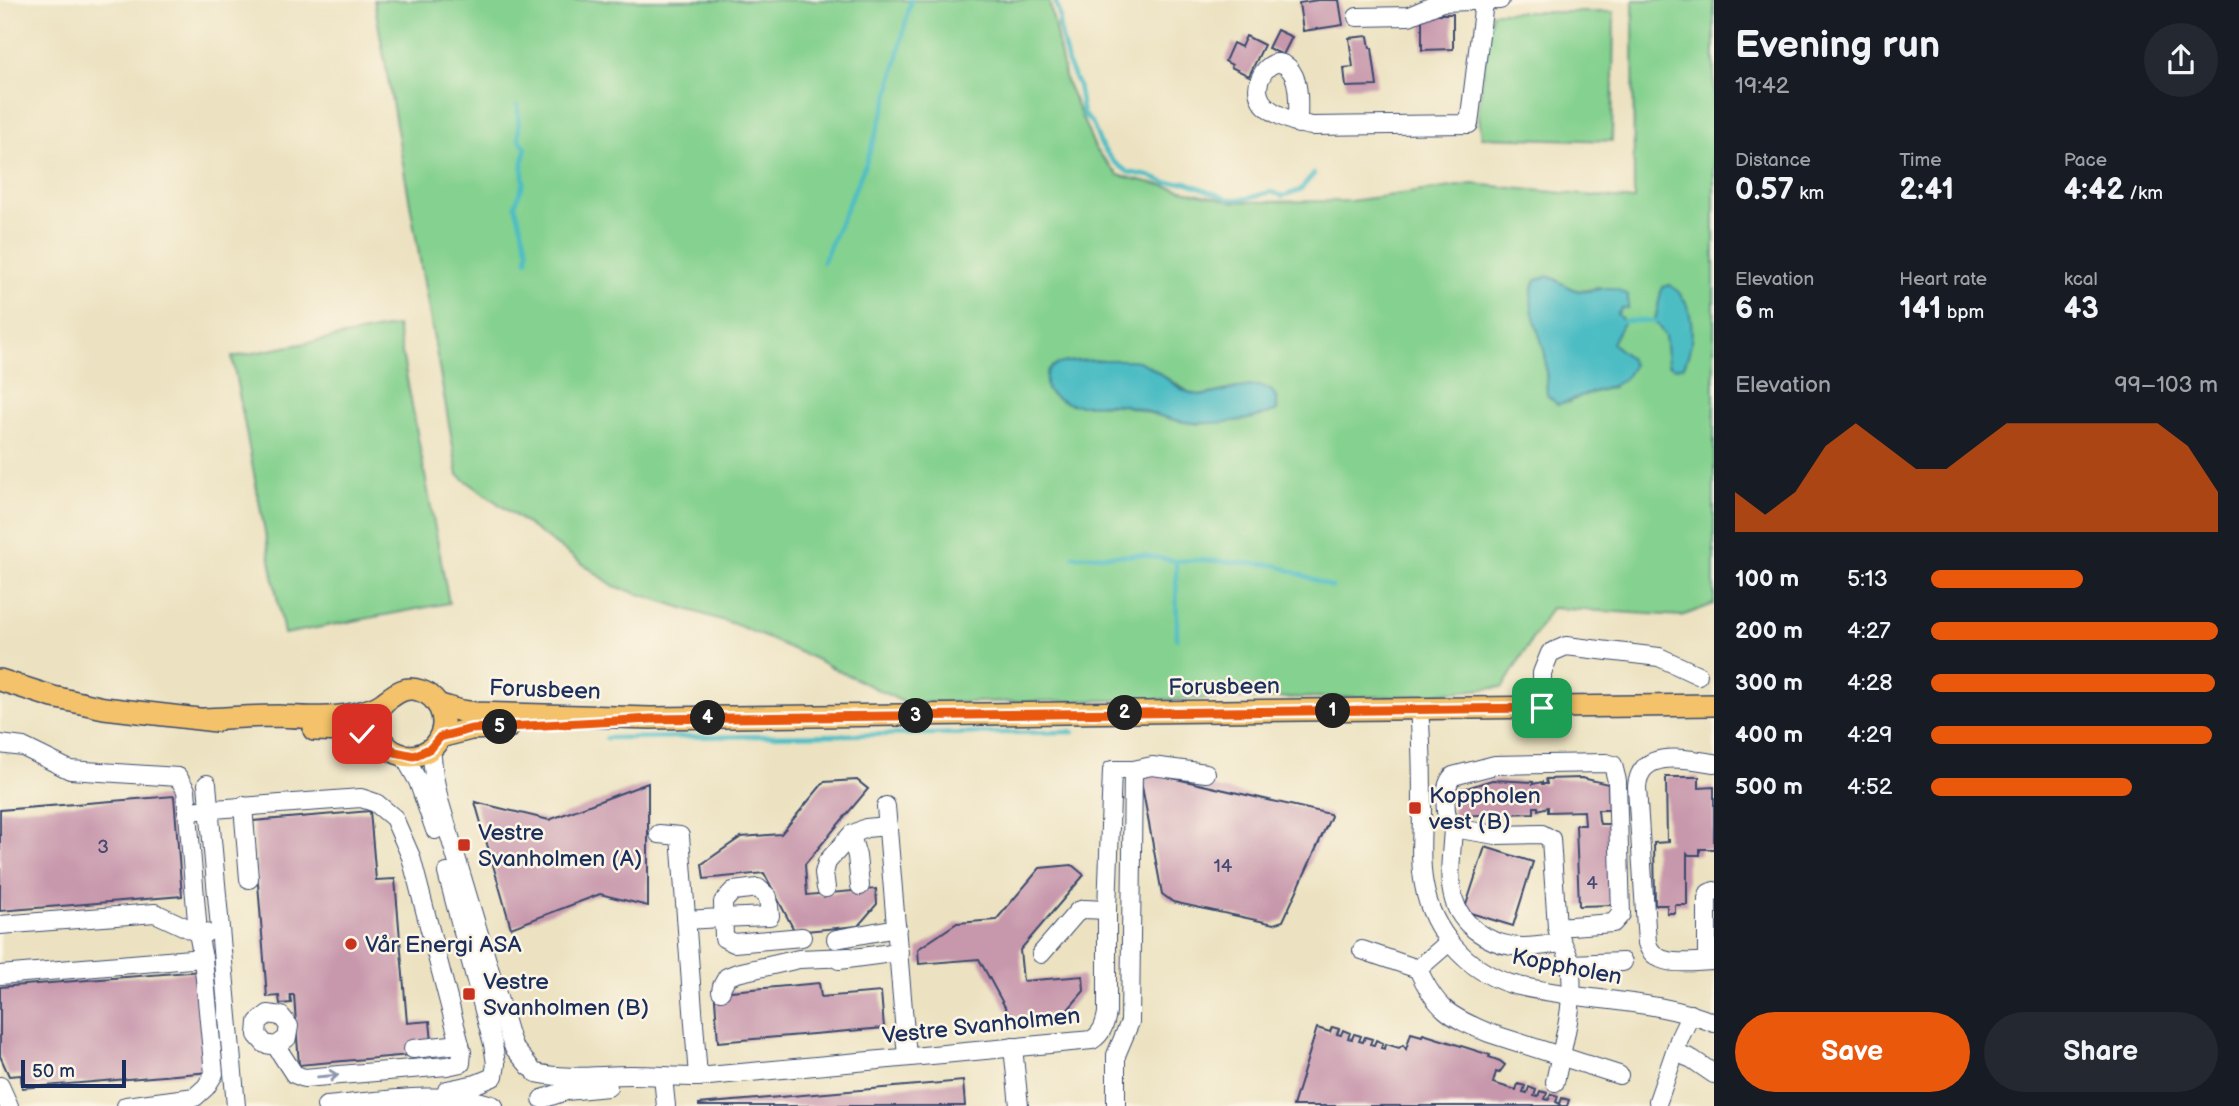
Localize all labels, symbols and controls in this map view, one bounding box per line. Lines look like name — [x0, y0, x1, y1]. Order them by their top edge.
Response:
text: Evening run — [1735, 23, 1940, 68]
button: share — [2144, 23, 2218, 97]
text: 19:42 — [1735, 72, 1789, 100]
text: Distance — [1735, 149, 1811, 172]
text: Time — [1899, 149, 1941, 172]
text: Pace — [2064, 149, 2107, 172]
text: 0.57 — [1735, 172, 1794, 208]
text: 2:41 — [1899, 172, 1954, 208]
text: 4:42 — [2064, 172, 2124, 208]
text: km — [1794, 182, 1824, 205]
text: /km — [2124, 182, 2163, 205]
text: Elevation — [1735, 268, 1814, 291]
text: Heart rate — [1899, 268, 1987, 291]
text: kcal — [2064, 268, 2098, 291]
text: 6 — [1735, 291, 1753, 327]
text: 141 — [1899, 291, 1942, 327]
text: 43 — [2064, 291, 2099, 327]
text: m — [1753, 301, 1774, 324]
text: bpm — [1942, 301, 1984, 324]
text: Elevation — [1735, 371, 1831, 399]
text: 99–103 m — [2114, 371, 2218, 399]
text: 100 m — [1735, 565, 1799, 593]
text: 5:13 — [1847, 565, 1888, 593]
text: 200 m — [1735, 617, 1803, 645]
text: 4:27 — [1847, 617, 1891, 645]
text: 300 m — [1735, 669, 1803, 697]
text: 4:28 — [1847, 669, 1893, 697]
street label: Forusbeen — [1168, 672, 1280, 702]
street label: Forusbeen — [489, 674, 601, 706]
pin — [1512, 678, 1572, 738]
icon: arrive — [1523, 689, 1561, 727]
pin: 1 — [1316, 694, 1350, 728]
pin: 2 — [1108, 696, 1142, 730]
pin: 3 — [898, 698, 934, 734]
text: 1 — [1329, 699, 1337, 722]
pin: 4 — [690, 700, 726, 736]
text: 2 — [1119, 701, 1130, 724]
pin — [332, 704, 392, 764]
text: 3 — [910, 704, 921, 727]
text: 4 — [702, 706, 713, 729]
pin: 5 — [482, 710, 518, 744]
icon: check — [343, 715, 381, 753]
text: 5 — [494, 715, 505, 738]
text: 400 m — [1735, 721, 1803, 749]
text: 4:29 — [1847, 721, 1893, 749]
text: 500 m — [1735, 773, 1803, 801]
text: 4:52 — [1847, 773, 1892, 801]
place label: Koppholen vest (B) — [1428, 782, 1541, 836]
marker: Koppholen vest (B) — [1407, 800, 1423, 816]
place label: Vestre Svanholmen (A) — [478, 819, 642, 873]
house number: 3 — [97, 836, 109, 859]
marker: Vestre Svanholmen (A) — [456, 837, 472, 853]
house number: 14 — [1214, 855, 1233, 878]
house number: 4 — [1586, 872, 1598, 895]
place label: Vår Energi ASA — [365, 931, 522, 959]
marker: Vår Energi ASA — [343, 936, 359, 952]
street label: Koppholen — [1509, 943, 1624, 991]
place label: Vestre Svanholmen (B) — [483, 968, 649, 1022]
marker: Vestre Svanholmen (B) — [461, 986, 477, 1002]
street label: Vestre Svanholmen — [881, 1002, 1082, 1050]
button: Save — [1735, 1012, 1970, 1092]
button: Share — [1984, 1012, 2218, 1092]
scale bar — [21, 1057, 126, 1089]
text: 50 m — [32, 1060, 75, 1083]
one-way arrow — [316, 1069, 339, 1082]

